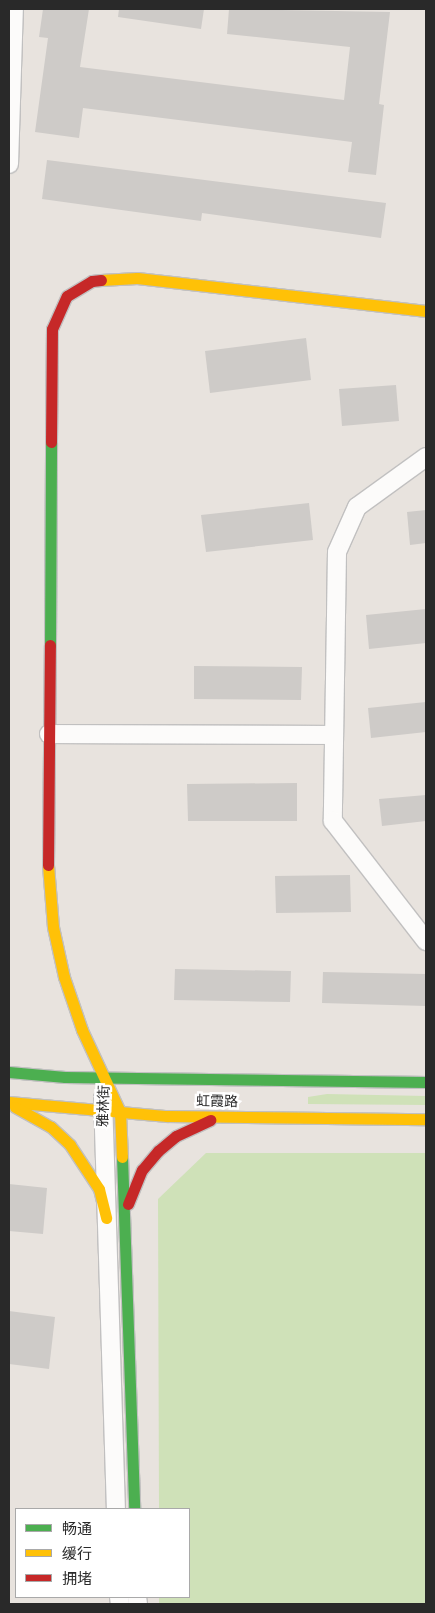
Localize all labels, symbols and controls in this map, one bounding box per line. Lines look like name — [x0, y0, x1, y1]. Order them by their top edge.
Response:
street label: 雅林街 — [95, 1085, 113, 1127]
street label: 虹霞路 — [196, 1093, 238, 1111]
legend — [15, 1508, 190, 1598]
text: 畅通 — [62, 1519, 92, 1539]
text: 缓行 — [62, 1544, 92, 1564]
text: 拥堵 — [62, 1569, 92, 1589]

